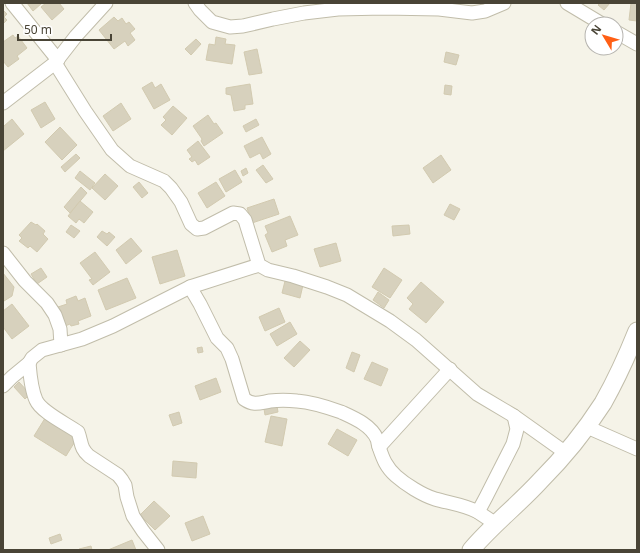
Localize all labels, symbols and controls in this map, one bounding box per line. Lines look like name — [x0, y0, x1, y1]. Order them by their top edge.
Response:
scale bar — [18, 16, 111, 42]
north arrow — [584, 16, 624, 56]
text: 50 m — [24, 21, 52, 38]
text: N — [587, 21, 604, 38]

